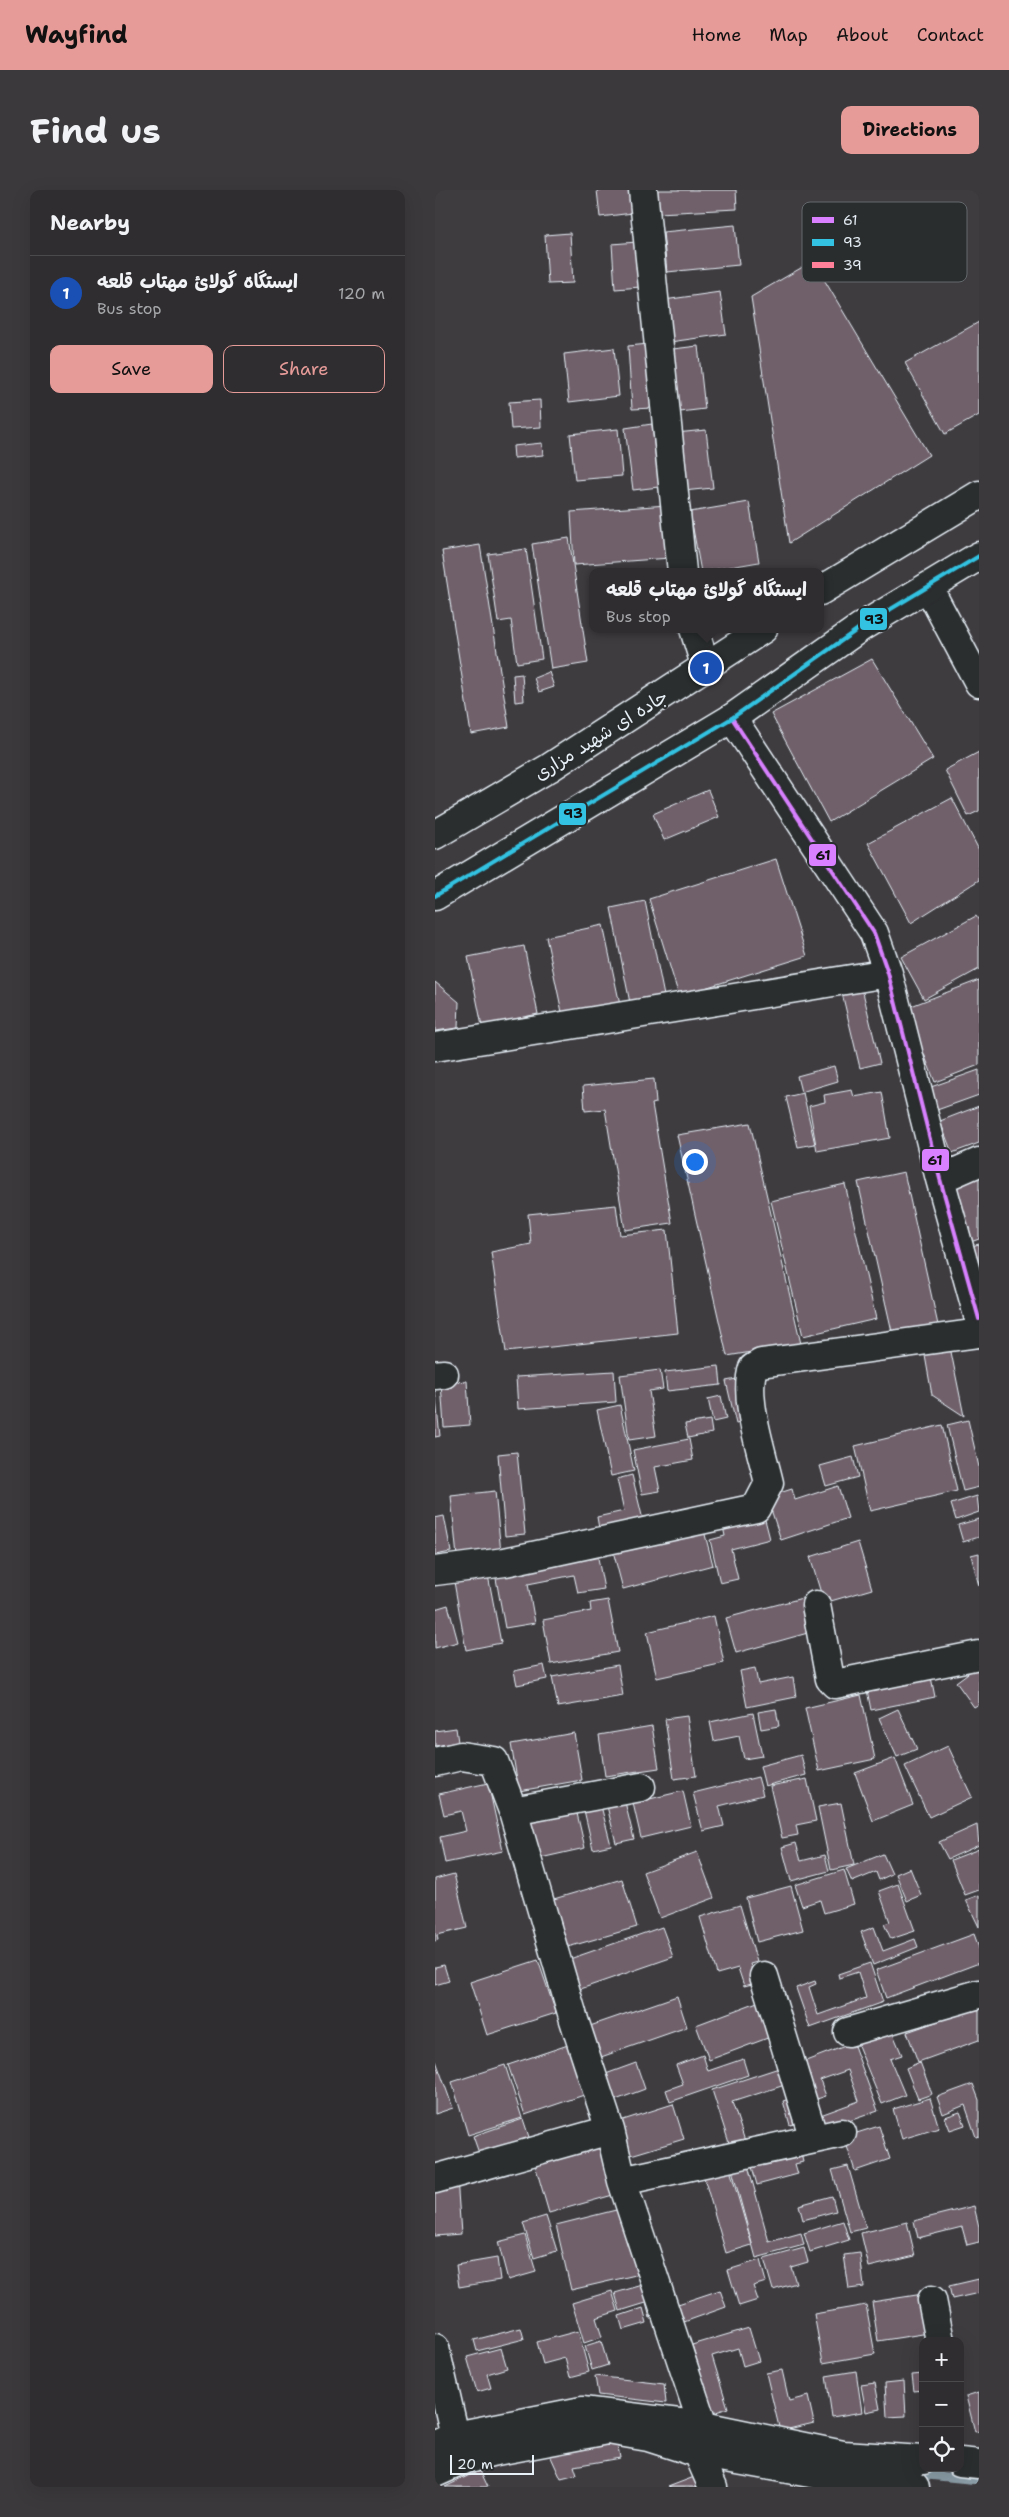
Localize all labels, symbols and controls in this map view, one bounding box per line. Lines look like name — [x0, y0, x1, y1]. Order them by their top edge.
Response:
text: Wayfind — [25, 19, 128, 51]
text: Home — [692, 23, 741, 47]
text: Map — [769, 23, 808, 47]
text: About — [836, 23, 889, 47]
text: Contact — [917, 23, 984, 47]
button: Directions — [841, 106, 979, 154]
text: Find us — [30, 107, 161, 154]
legend — [802, 202, 967, 282]
text: Nearby — [50, 209, 130, 237]
text: 61 — [843, 211, 858, 229]
text: 93 — [843, 233, 862, 251]
text: 39 — [843, 256, 862, 274]
text: ایستگاه گولائ مهتاب قلعه — [97, 269, 298, 294]
text: 1 — [62, 283, 70, 304]
text: 120 m — [338, 283, 385, 304]
text: Bus stop — [97, 298, 162, 319]
button: Save — [50, 345, 213, 393]
button: Share — [223, 345, 385, 393]
popup — [589, 568, 824, 633]
text: ایستگاه گولائ مهتاب قلعه — [606, 577, 807, 602]
text: Bus stop — [606, 606, 671, 627]
line badge: 93 — [859, 607, 888, 631]
text: 93 — [864, 610, 884, 628]
pin: 1 — [690, 649, 722, 687]
street label: جاده ای شهید مزاری — [530, 684, 672, 786]
line badge: 93 — [558, 802, 587, 826]
text: 93 — [563, 804, 583, 822]
line badge: 61 — [808, 843, 837, 867]
text: 61 — [815, 846, 831, 864]
line badge: 61 — [921, 1148, 950, 1172]
your location — [682, 1149, 708, 1175]
text: 61 — [927, 1151, 943, 1169]
map controls — [919, 2337, 964, 2472]
button: + — [919, 2337, 964, 2382]
button: − — [919, 2382, 964, 2427]
button: locate — [919, 2427, 964, 2472]
scale bar — [450, 2452, 534, 2475]
text: 20 m — [457, 2455, 493, 2473]

